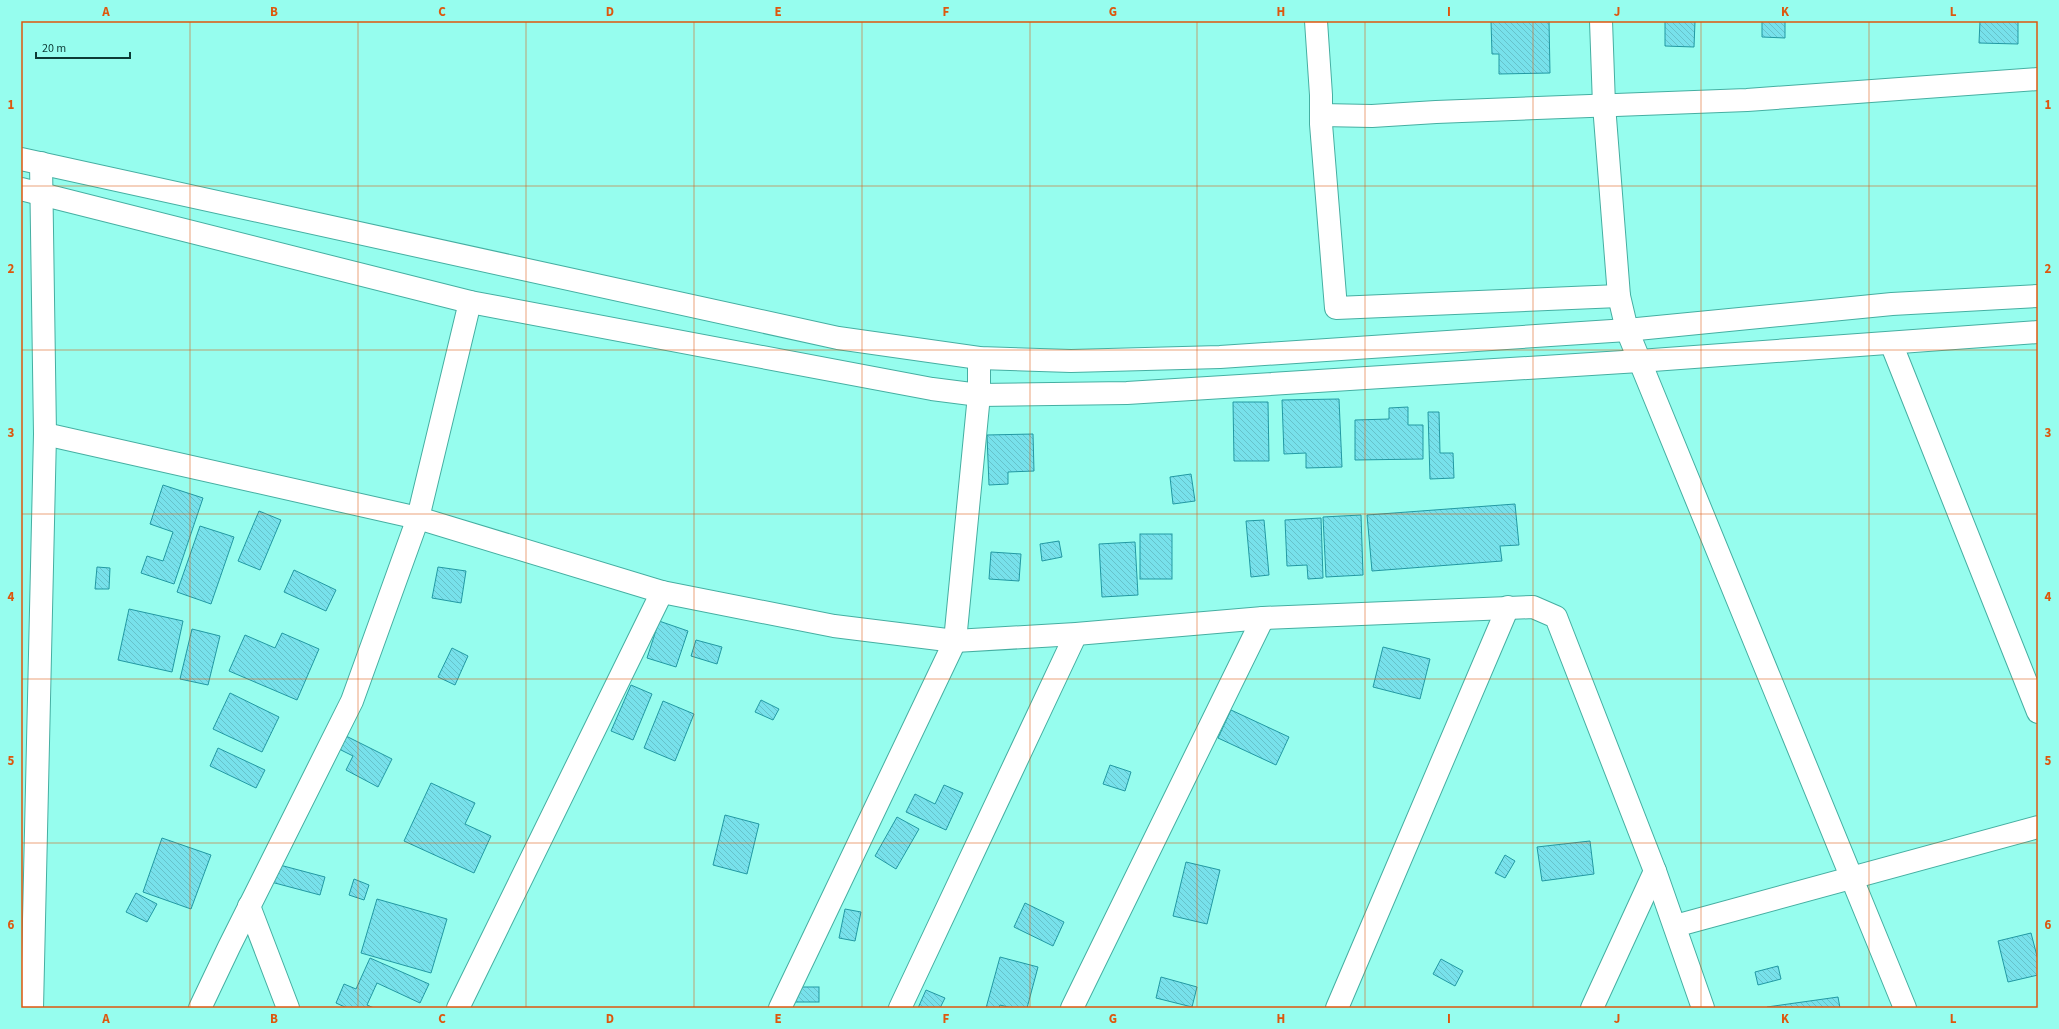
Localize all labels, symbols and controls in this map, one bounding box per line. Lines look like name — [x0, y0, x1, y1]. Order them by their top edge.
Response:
text: A — [101, 3, 110, 21]
text: B — [270, 3, 278, 21]
text: C — [438, 3, 446, 21]
text: D — [606, 3, 614, 21]
text: E — [774, 3, 782, 21]
text: F — [943, 3, 950, 21]
text: G — [1109, 3, 1117, 21]
text: H — [1277, 3, 1285, 21]
text: I — [1447, 3, 1451, 21]
text: J — [1614, 3, 1620, 21]
text: K — [1781, 3, 1790, 21]
text: L — [1950, 3, 1957, 21]
scale bar — [36, 34, 130, 60]
text: 20 m — [42, 40, 66, 57]
text: 1 — [8, 96, 15, 114]
text: 1 — [2045, 96, 2052, 114]
text: 2 — [8, 260, 15, 278]
text: 2 — [2045, 260, 2052, 278]
text: 3 — [8, 424, 15, 442]
text: 3 — [2045, 424, 2052, 442]
text: 4 — [8, 588, 15, 606]
text: 4 — [2045, 588, 2052, 606]
text: 5 — [8, 752, 15, 770]
text: 5 — [2045, 752, 2052, 770]
text: 6 — [8, 916, 15, 934]
text: 6 — [2045, 916, 2052, 934]
text: A — [101, 1010, 110, 1028]
text: B — [270, 1010, 278, 1028]
text: C — [438, 1010, 446, 1028]
text: D — [606, 1010, 614, 1028]
text: E — [774, 1010, 782, 1028]
text: F — [943, 1010, 950, 1028]
text: G — [1109, 1010, 1117, 1028]
text: H — [1277, 1010, 1285, 1028]
text: I — [1447, 1010, 1451, 1028]
text: J — [1614, 1010, 1620, 1028]
text: K — [1781, 1010, 1790, 1028]
text: L — [1950, 1010, 1957, 1028]

